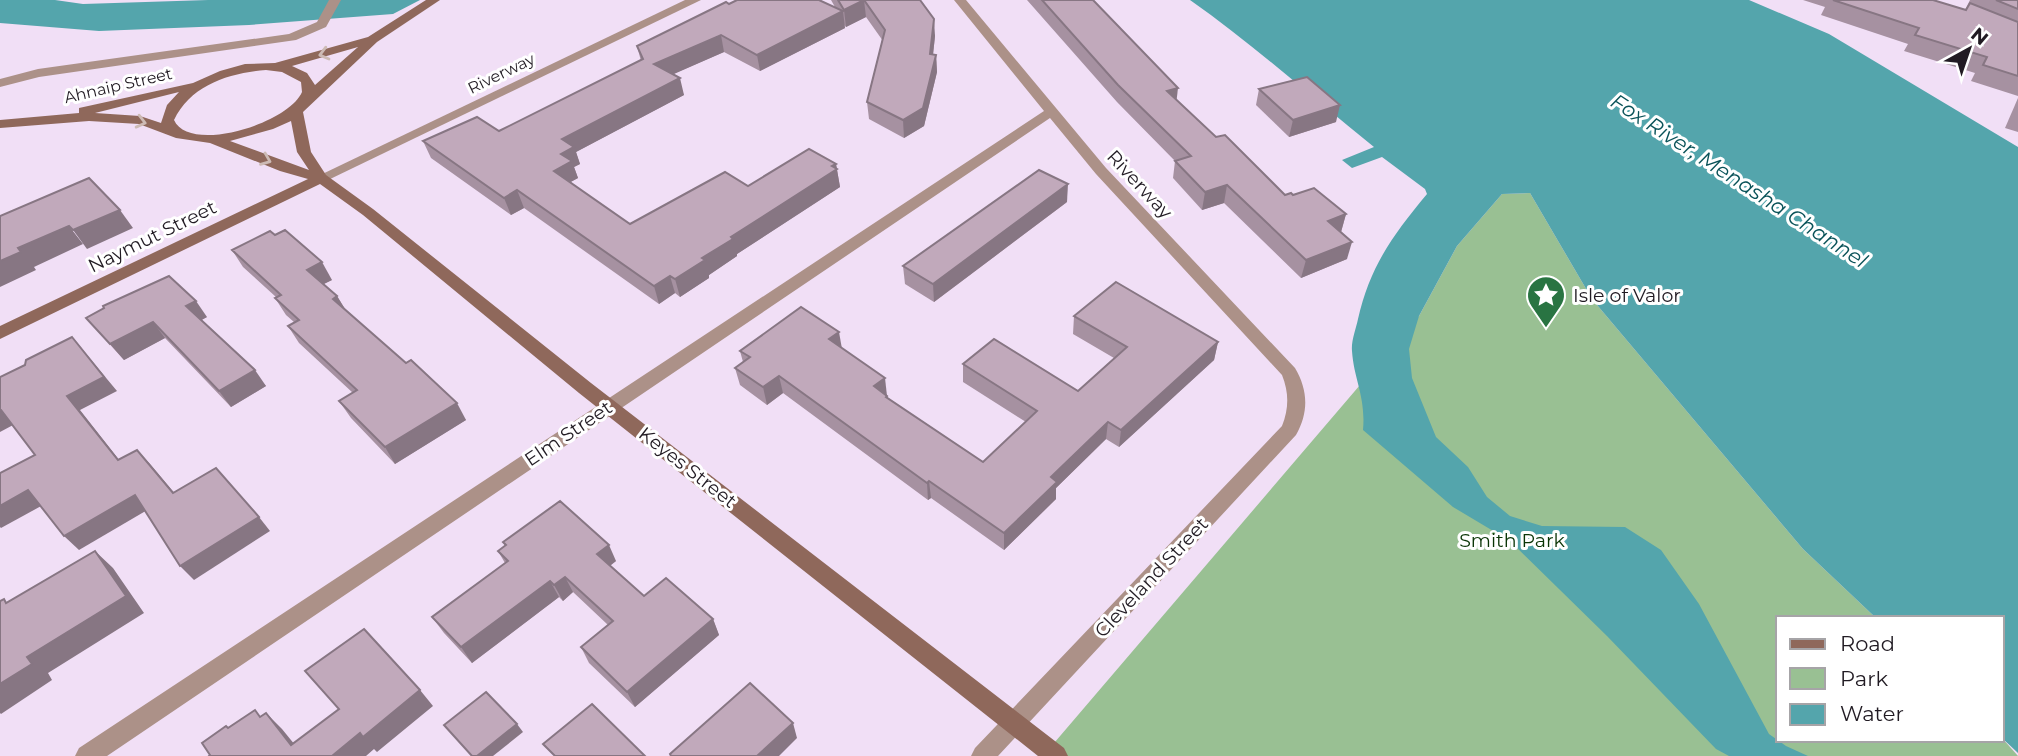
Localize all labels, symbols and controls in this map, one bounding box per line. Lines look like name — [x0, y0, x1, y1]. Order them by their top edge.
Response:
north arrow — [1934, 14, 2004, 84]
text: N — [1966, 23, 1993, 50]
one-way arrow — [318, 45, 330, 60]
street label: Riverway — [465, 49, 538, 98]
street label: Ahnaip Street — [62, 64, 174, 107]
water label: Fox River, Menasha Channel — [1606, 88, 1873, 273]
one-way arrow — [135, 113, 147, 128]
street label: Riverway — [1102, 145, 1178, 224]
one-way arrow — [260, 152, 272, 166]
street label: Naymut Street — [84, 195, 220, 277]
place icon: Isle of Valor — [1525, 274, 1567, 329]
place label: Isle of Valor — [1573, 284, 1681, 307]
street label: Elm Street — [520, 396, 617, 471]
street label: Keyes Street — [634, 422, 741, 513]
street label: Cleveland Street — [1090, 512, 1213, 642]
park label: Smith Park — [1459, 529, 1565, 552]
legend — [1776, 616, 2004, 742]
text: Road — [1840, 631, 1895, 656]
text: Park — [1840, 666, 1888, 691]
text: Water — [1840, 701, 1904, 726]

